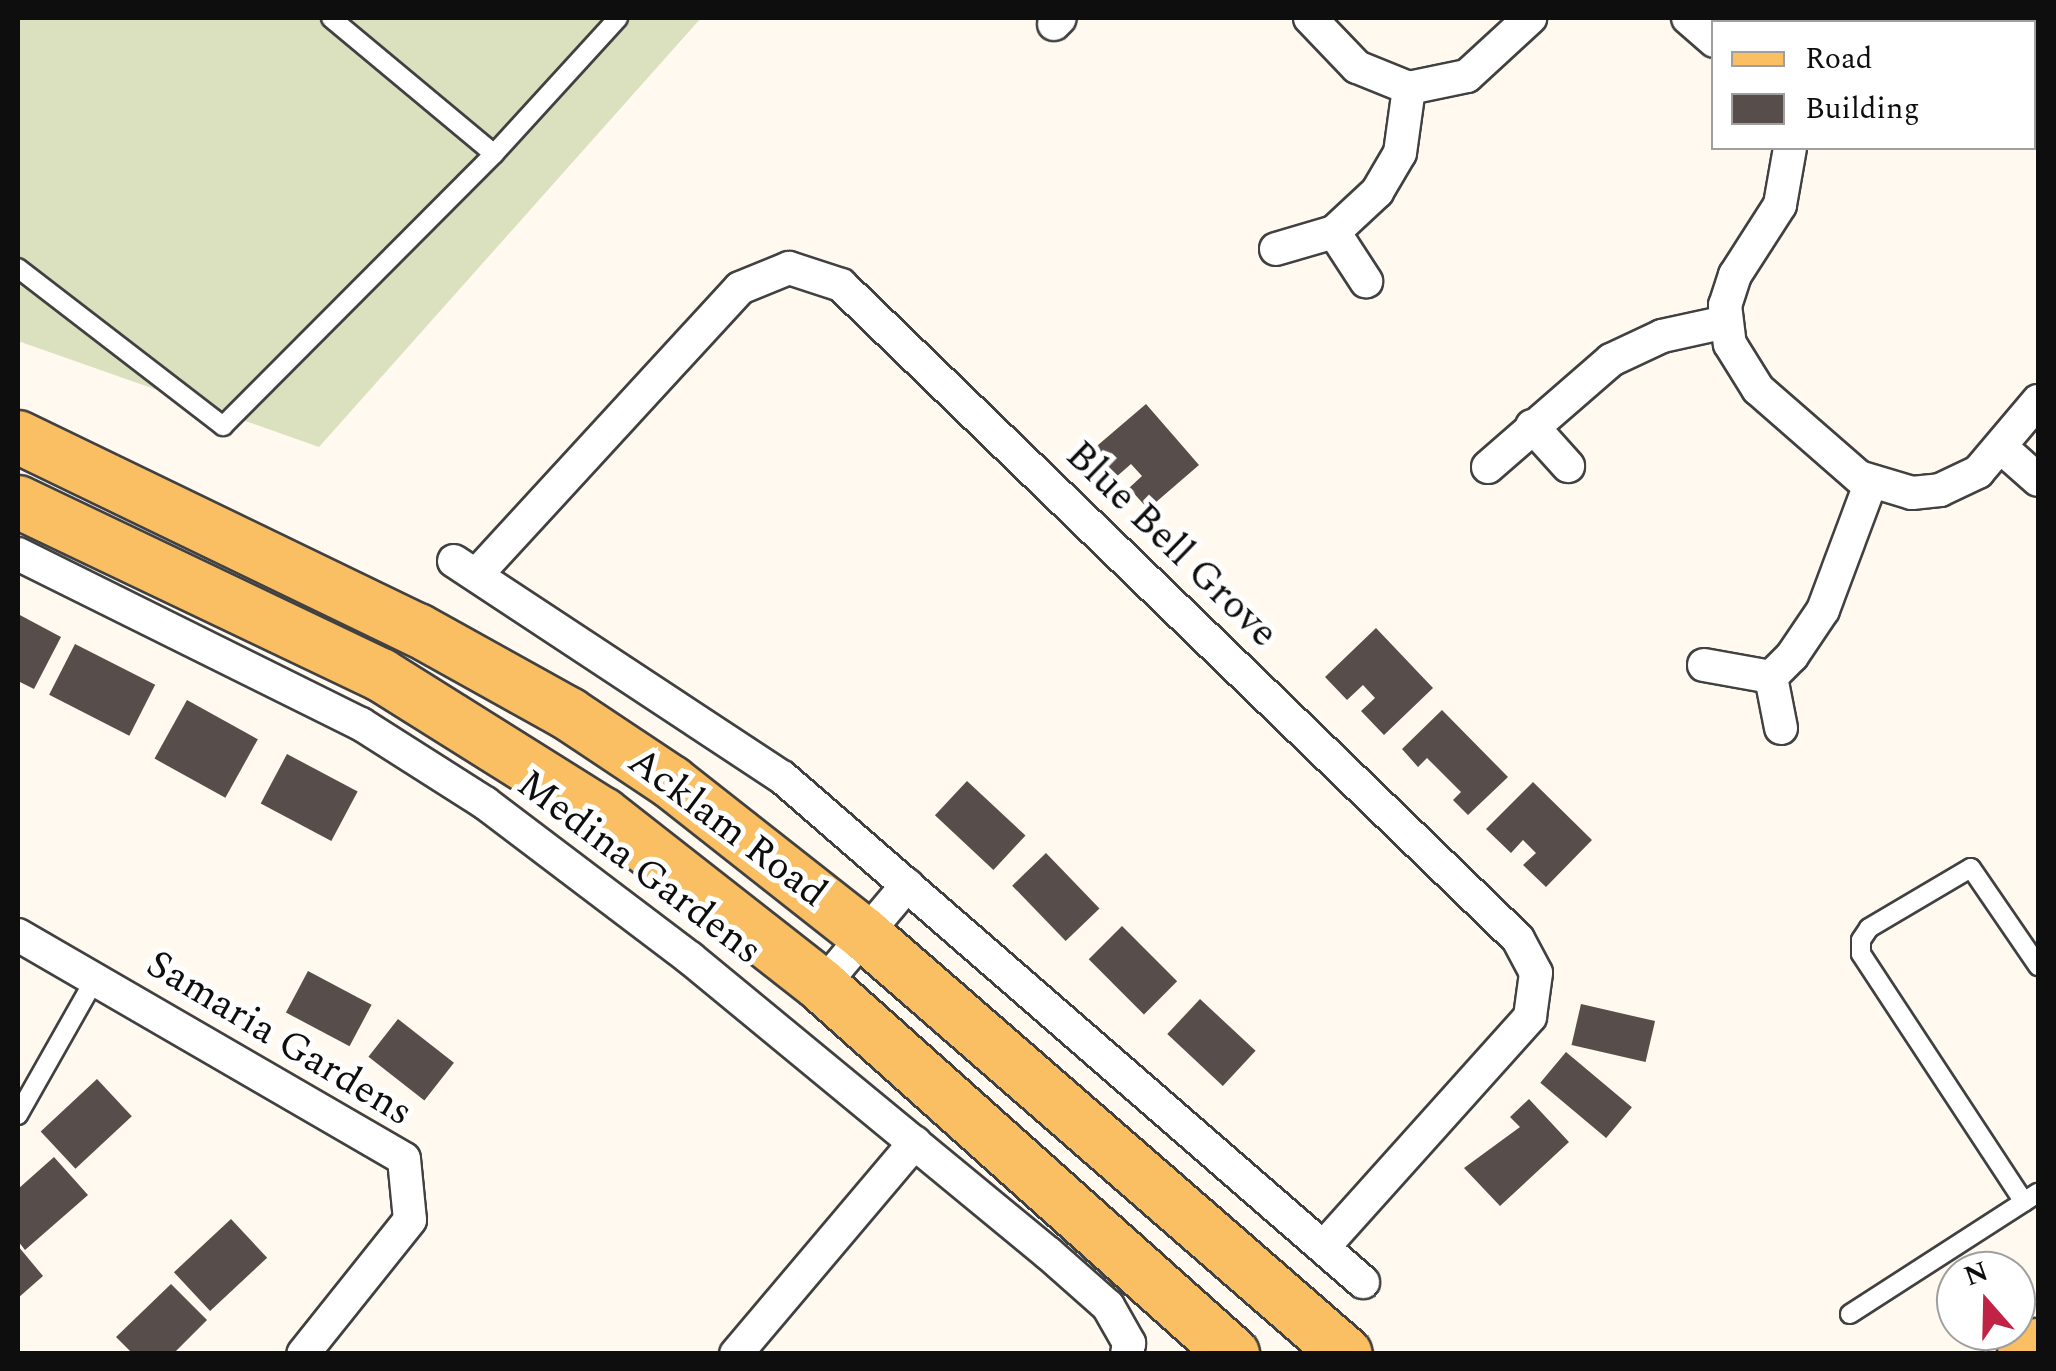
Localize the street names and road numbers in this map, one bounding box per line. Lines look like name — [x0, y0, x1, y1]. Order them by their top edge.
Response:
street label: Blue Bell Grove — [1055, 432, 1287, 658]
street label: Acklam Road — [618, 738, 836, 918]
street label: Medina Gardens — [507, 760, 771, 976]
street label: Samaria Gardens — [137, 941, 421, 1137]

